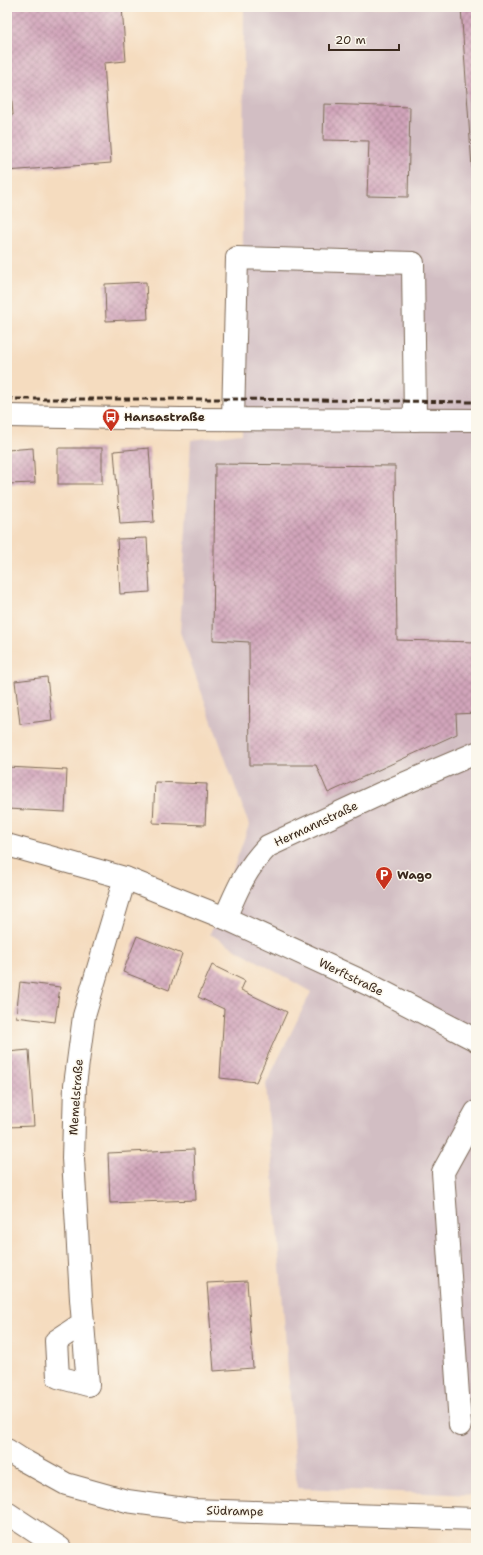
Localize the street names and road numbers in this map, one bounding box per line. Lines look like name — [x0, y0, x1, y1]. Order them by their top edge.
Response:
street label: Hermannstraße — [272, 798, 361, 850]
street label: Werftstraße — [316, 954, 386, 1000]
street label: Memelstraße — [65, 1058, 87, 1136]
street label: Südrampe — [206, 1503, 264, 1520]

